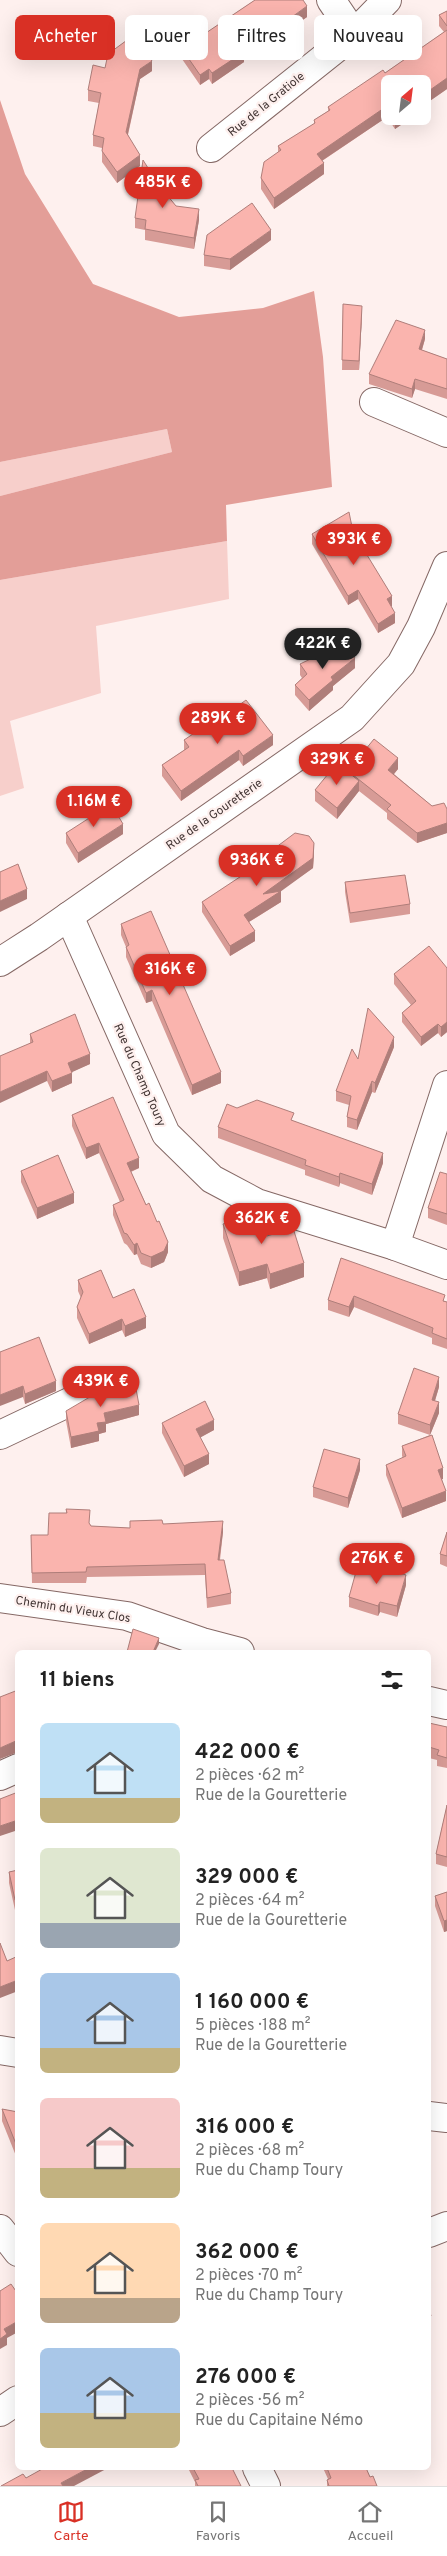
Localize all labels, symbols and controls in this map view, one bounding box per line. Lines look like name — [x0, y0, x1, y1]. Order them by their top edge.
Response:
chip: Acheter — [15, 15, 115, 60]
chip: Louer — [125, 15, 208, 60]
chip: Filtres — [218, 15, 304, 60]
chip: Nouveau — [314, 15, 422, 60]
street label: Rue de la Gratiole — [225, 69, 308, 141]
north arrow — [381, 75, 431, 125]
map controls — [381, 75, 431, 125]
pin: 485K € — [122, 166, 204, 209]
text: 485K € — [135, 173, 191, 193]
pin: 393K € — [313, 524, 395, 566]
text: 393K € — [327, 530, 381, 550]
pin: 422K € — [282, 628, 364, 670]
text: 422K € — [295, 634, 351, 654]
pin: 289K € — [177, 702, 259, 745]
text: 289K € — [190, 709, 246, 729]
pin: 329K € — [296, 744, 378, 786]
text: 329K € — [310, 750, 364, 770]
street label: Rue de la Gouretterie — [163, 776, 266, 854]
pin: 1.16M € — [48, 786, 140, 828]
text: 1.16M € — [67, 792, 121, 812]
pin: 936K € — [216, 844, 298, 887]
text: 936K € — [230, 851, 284, 871]
pin: 316K € — [129, 954, 211, 996]
text: 316K € — [144, 960, 196, 980]
street label: Rue du Champ Toury — [109, 1021, 169, 1129]
pin: 362K € — [221, 1202, 303, 1245]
text: 362K € — [235, 1209, 289, 1229]
pin: 439K € — [60, 1366, 142, 1408]
text: 439K € — [73, 1372, 129, 1392]
pin: 276K € — [336, 1542, 418, 1585]
text: 276K € — [351, 1549, 403, 1569]
street label: Chemin du Vieux Clos — [14, 1593, 131, 1627]
icon: filters — [378, 1666, 406, 1694]
text: 11 biens — [40, 1667, 115, 1694]
text: 422 000 € — [195, 1739, 300, 1766]
icon: home — [80, 1743, 140, 1803]
text: 2 pièces · 62 m² — [195, 1766, 304, 1786]
text: Rue de la Gouretterie — [195, 1786, 347, 1806]
text: 329 000 € — [195, 1864, 298, 1891]
icon: home — [80, 1868, 140, 1928]
text: 2 pièces · 64 m² — [195, 1891, 304, 1911]
text: Rue de la Gouretterie — [195, 1911, 347, 1931]
text: 1 160 000 € — [195, 1989, 309, 2016]
icon: home — [80, 1993, 140, 2053]
text: 5 pièces · 188 m² — [195, 2016, 311, 2036]
text: Rue de la Gouretterie — [195, 2036, 347, 2056]
text: 316 000 € — [195, 2114, 294, 2141]
icon: home — [80, 2118, 140, 2178]
text: 2 pièces · 68 m² — [195, 2141, 304, 2161]
text: Rue du Champ Toury — [195, 2161, 343, 2181]
text: 362 000 € — [195, 2239, 299, 2266]
icon: home — [80, 2243, 140, 2303]
text: 2 pièces · 70 m² — [195, 2266, 302, 2286]
text: Rue du Champ Toury — [195, 2286, 343, 2306]
text: 276 000 € — [195, 2364, 296, 2391]
icon: home — [80, 2368, 140, 2428]
text: 2 pièces · 56 m² — [195, 2391, 304, 2411]
text: Rue du Capitaine Némo — [195, 2411, 363, 2431]
tab: Carte — [54, 2498, 89, 2545]
tab: Favoris — [196, 2498, 240, 2545]
tab: Accueil — [347, 2498, 393, 2545]

